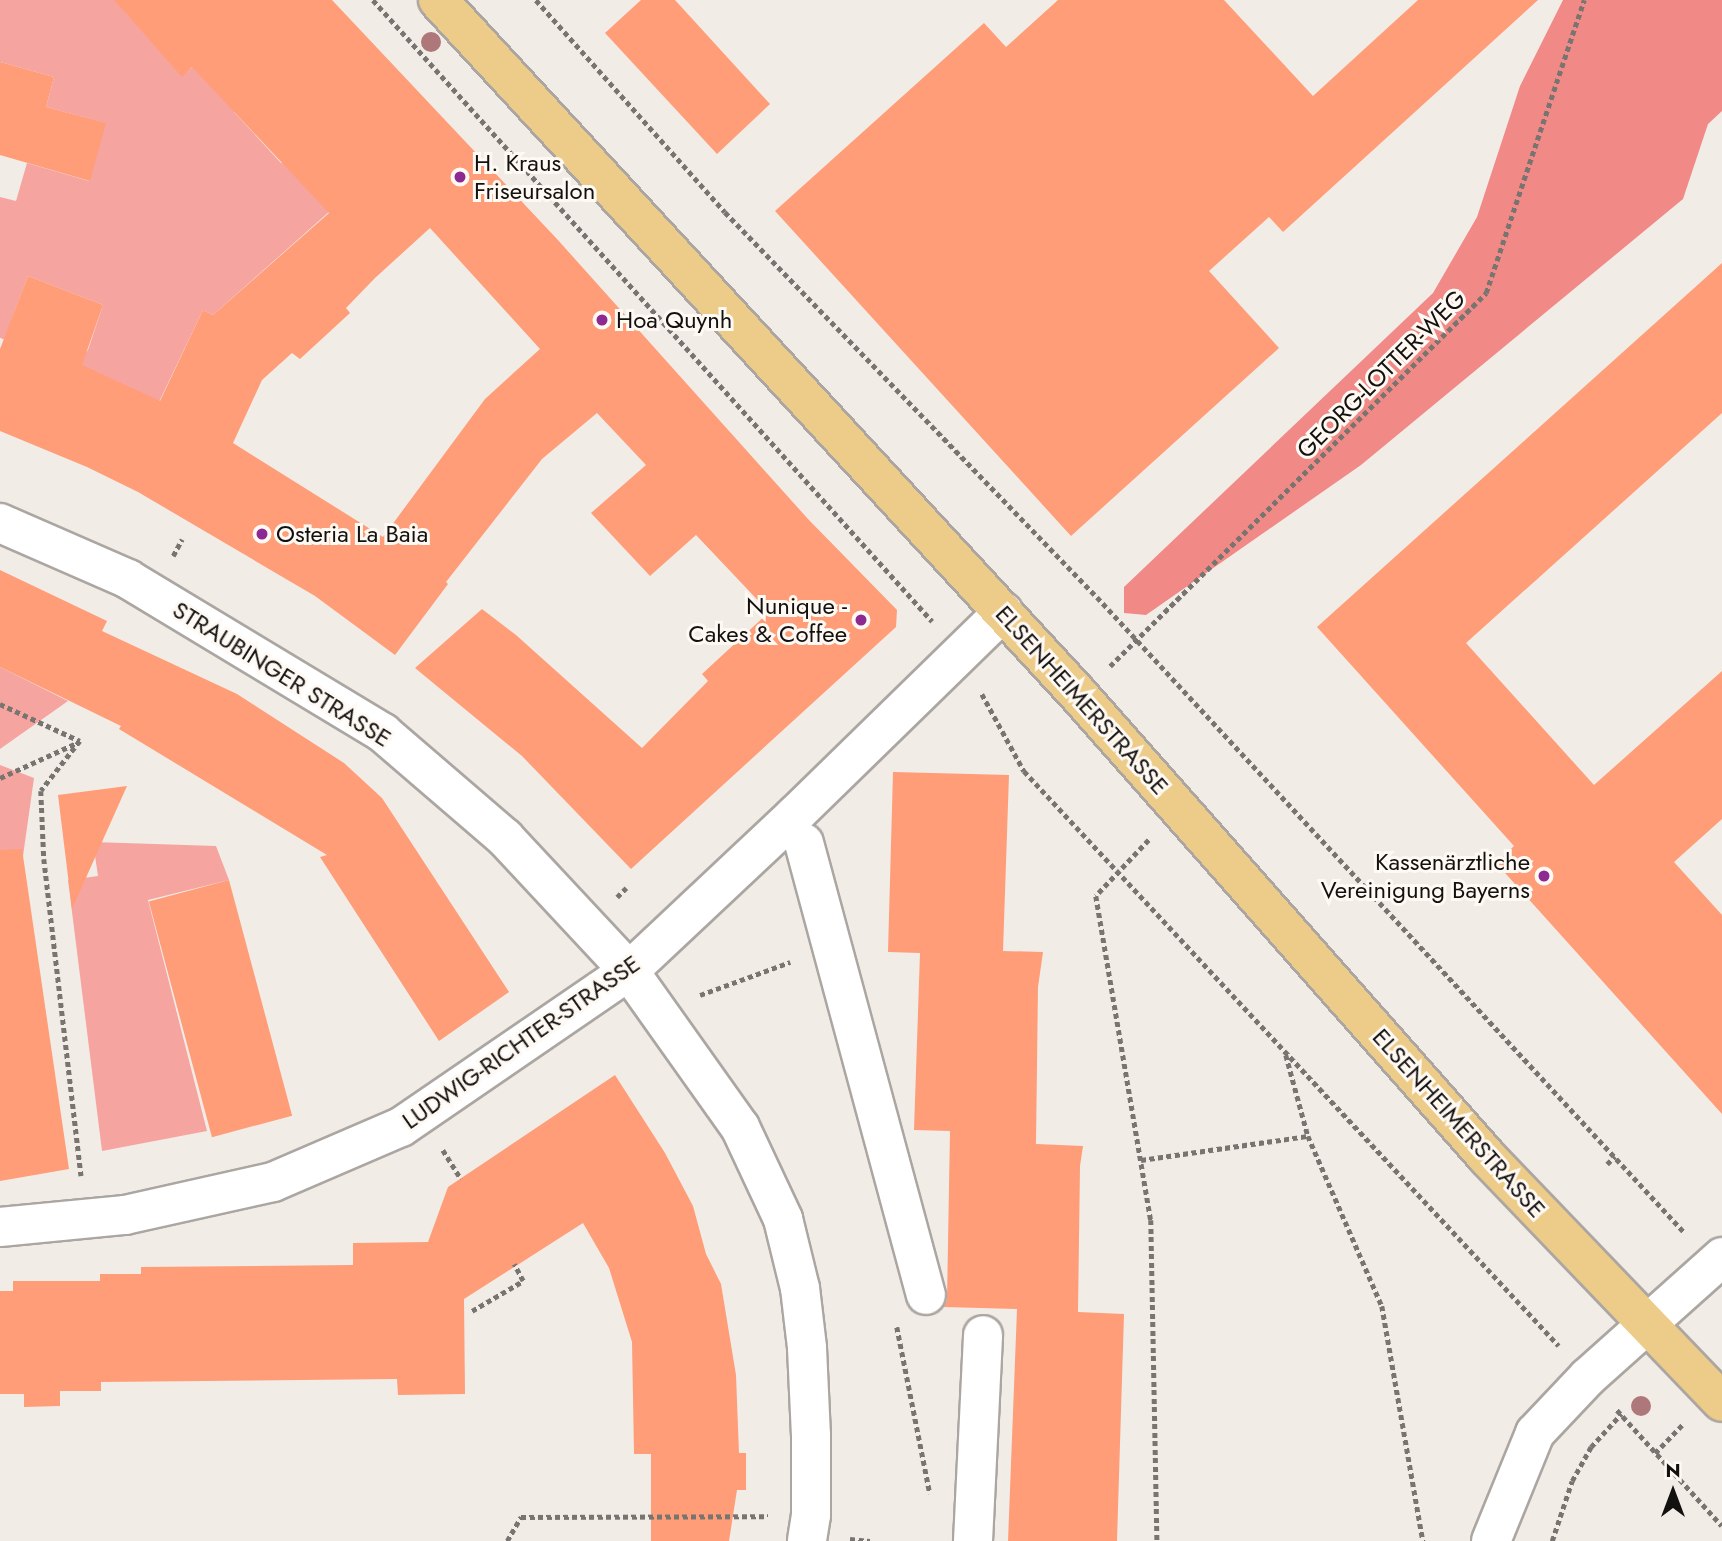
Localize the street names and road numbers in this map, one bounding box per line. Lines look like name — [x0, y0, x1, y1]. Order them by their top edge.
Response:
street label: GEORG-LOTTER-WEG — [1291, 284, 1471, 464]
street label: STRAUBINGER STRASSE — [168, 595, 396, 753]
street label: ELSENHEIMERSTRASSE — [990, 600, 1174, 800]
street label: LUDWIG-RICHTER-STRASSE — [397, 949, 645, 1135]
street label: ELSENHEIMERSTRASSE — [1367, 1023, 1551, 1223]

